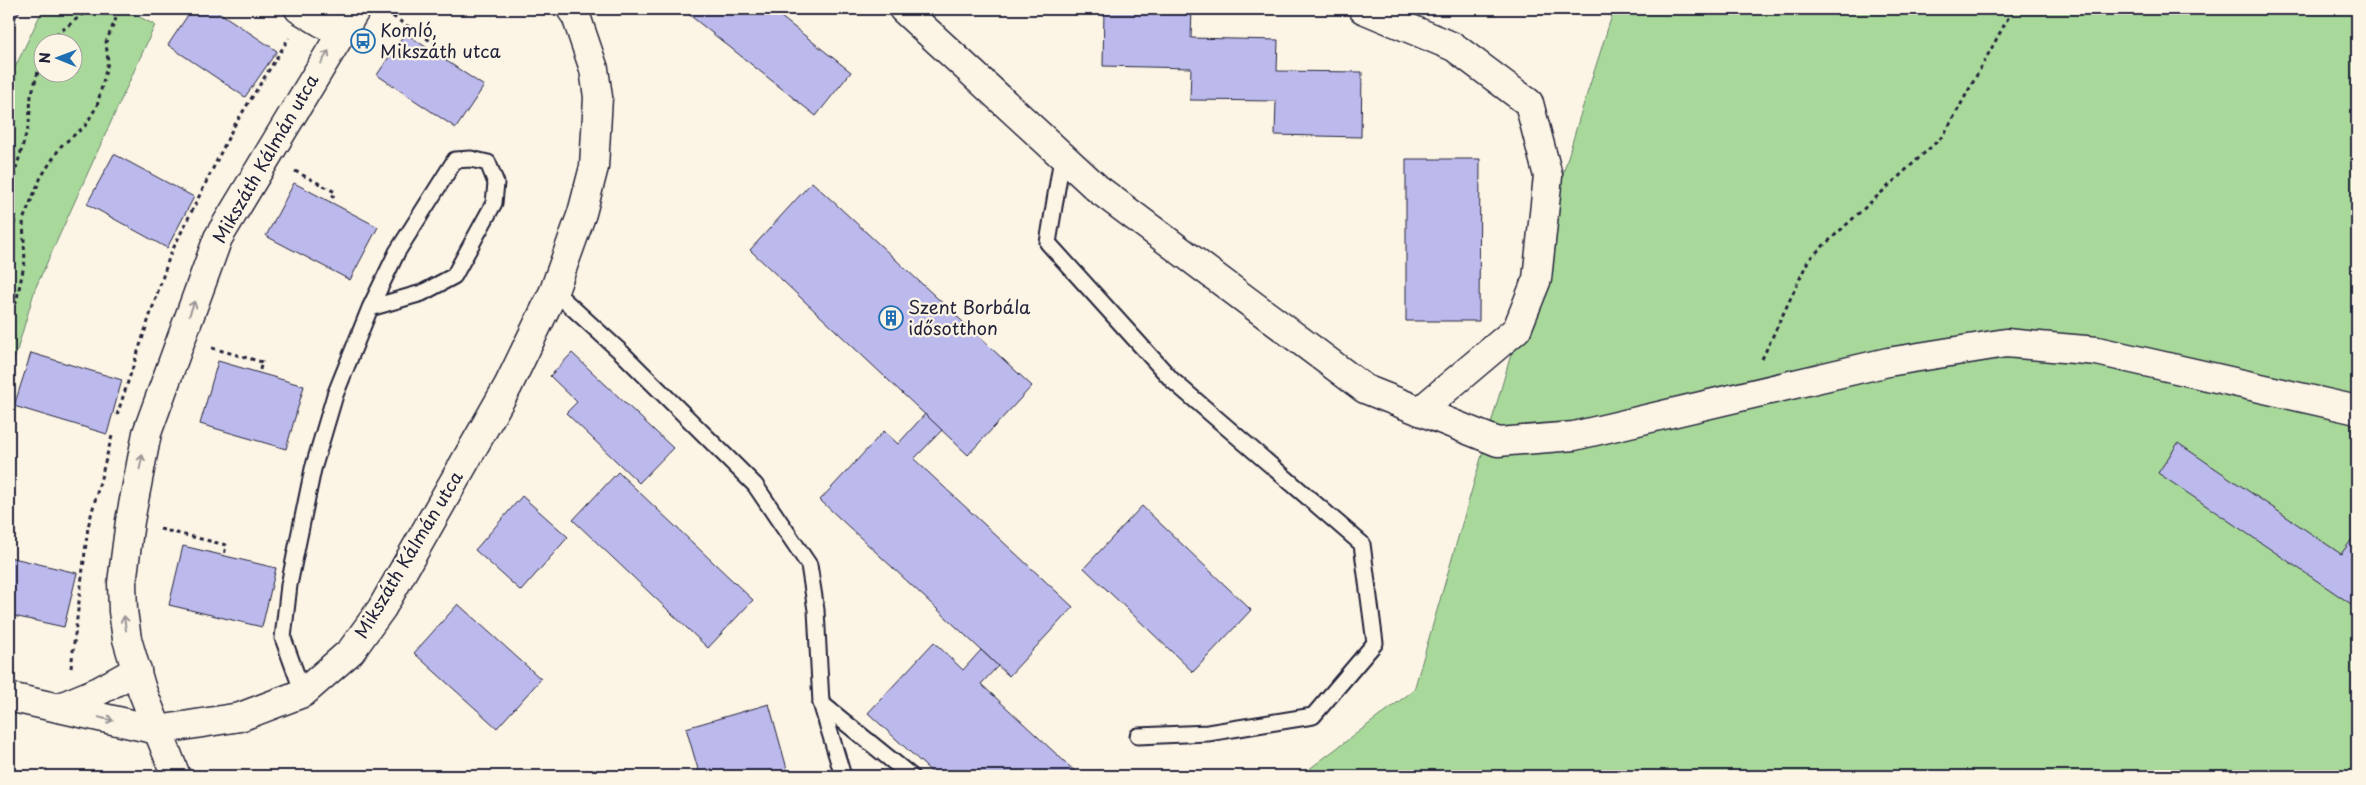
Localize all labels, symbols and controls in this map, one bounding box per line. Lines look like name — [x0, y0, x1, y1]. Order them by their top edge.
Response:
place label: Komló, Mikszáth utca — [380, 16, 502, 64]
bus stop icon: Komló, Mikszáth utca — [350, 28, 376, 54]
north arrow — [32, 32, 82, 82]
one-way arrow — [320, 50, 330, 65]
text: N — [34, 52, 55, 63]
street label: Mikszáth Kálmán utca — [205, 68, 325, 248]
place label: Szent Borbála idősotthon — [908, 293, 1031, 341]
one-way arrow — [188, 301, 197, 316]
building icon: Szent Borbála idősotthon — [878, 305, 904, 331]
one-way arrow — [137, 455, 147, 471]
street label: Mikszáth Kálmán utca — [347, 465, 469, 643]
one-way arrow — [120, 615, 130, 631]
one-way arrow — [97, 715, 113, 724]

